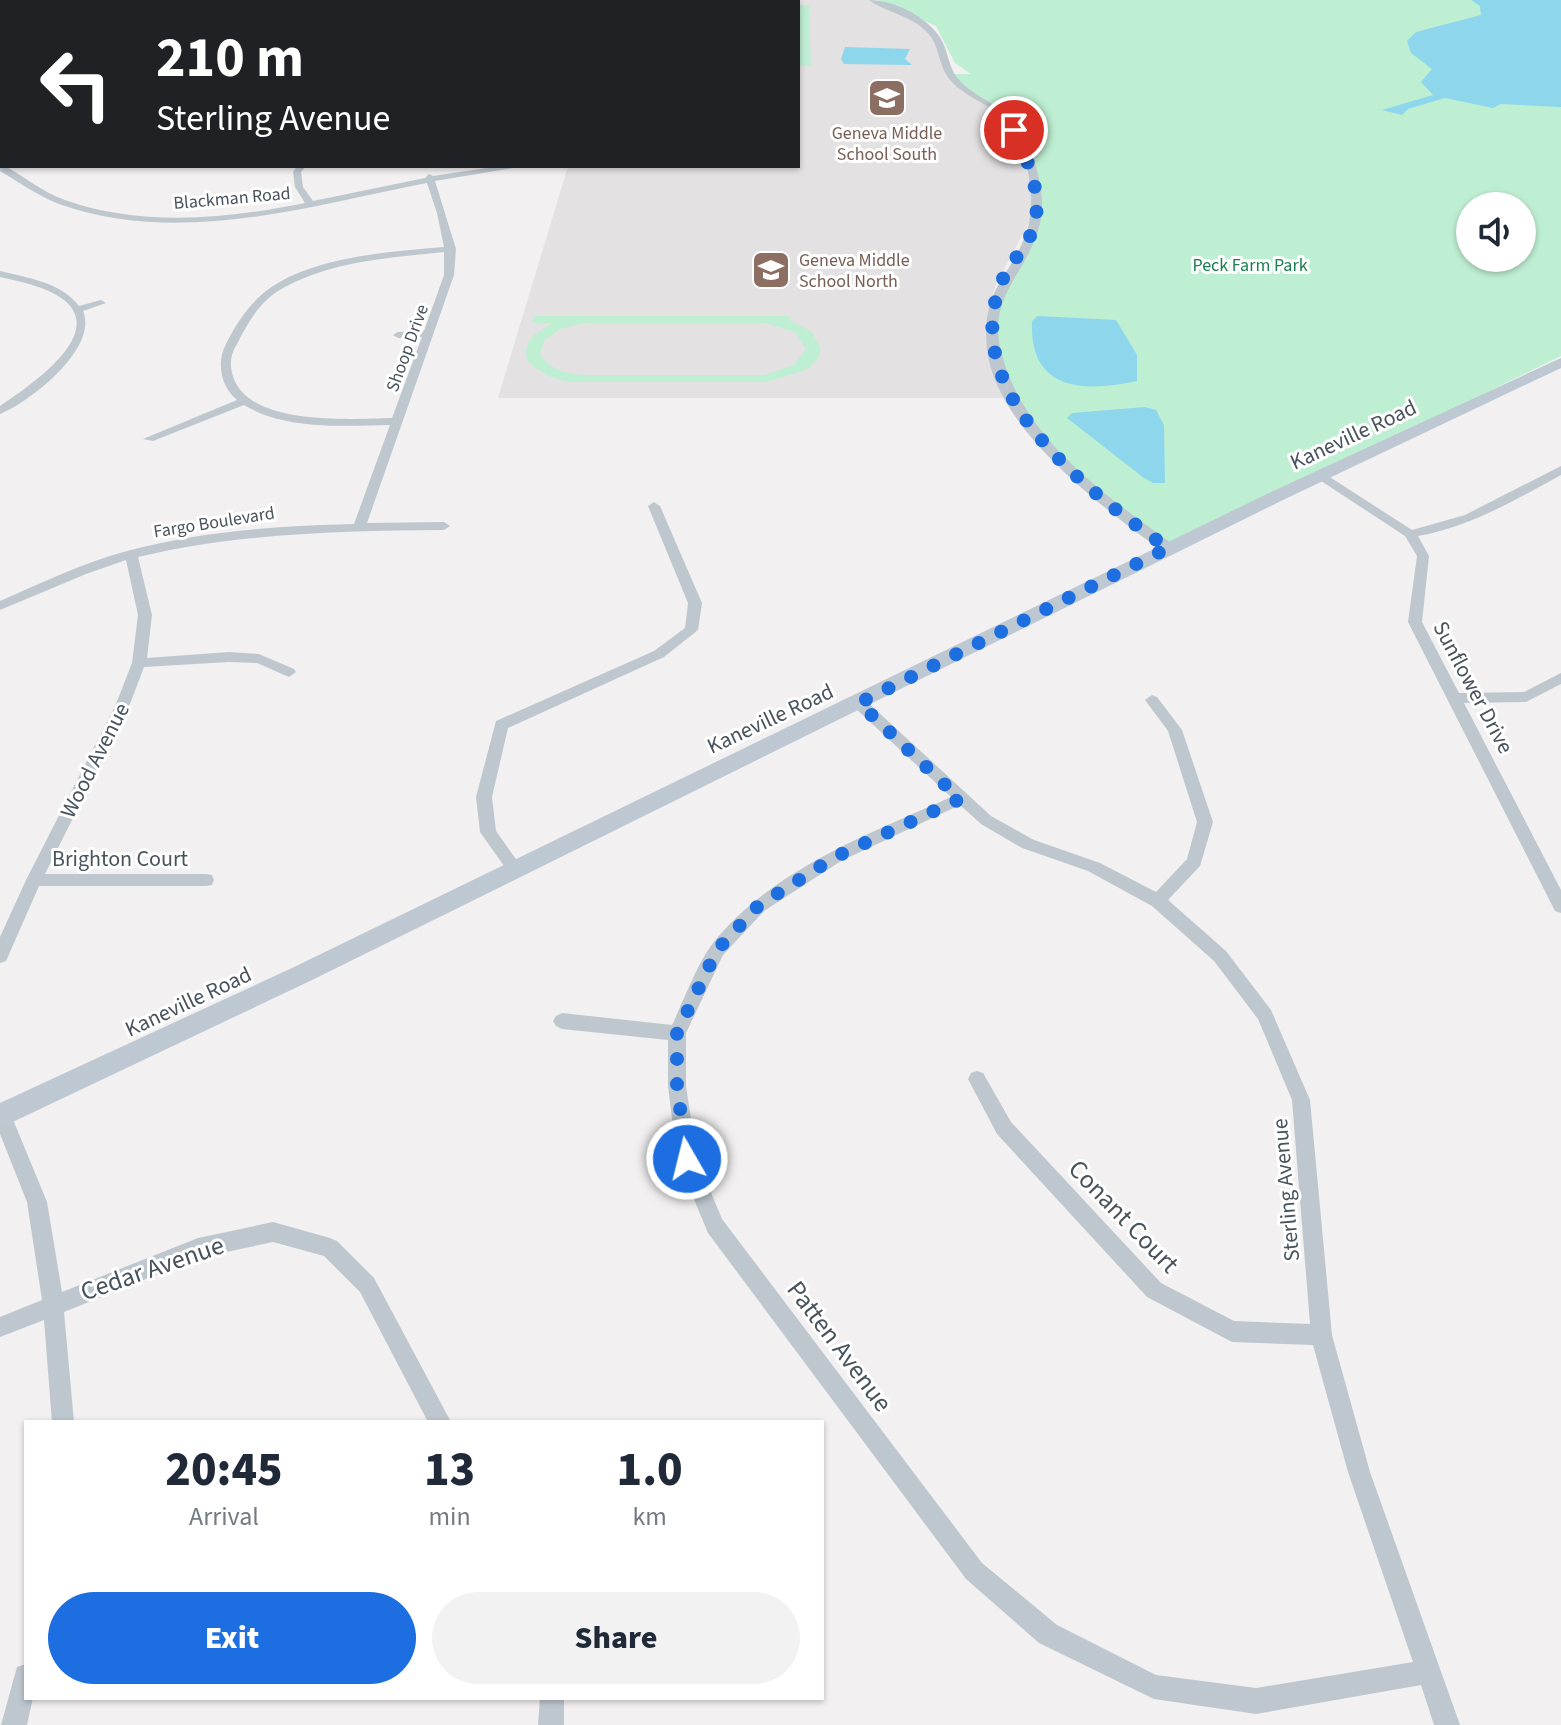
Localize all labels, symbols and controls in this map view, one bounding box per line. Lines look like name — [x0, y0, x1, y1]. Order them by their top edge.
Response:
text: 210 m — [156, 19, 304, 98]
icon: left — [24, 32, 128, 136]
school or university icon: Geneva Middle School South — [866, 77, 908, 119]
text: Sterling Avenue — [156, 93, 390, 144]
pin — [980, 96, 1048, 164]
icon: arrive — [992, 108, 1036, 152]
place label: Geneva Middle School South — [832, 121, 942, 167]
street label: Blackman Road — [172, 181, 292, 216]
map controls — [1456, 192, 1536, 272]
button: sound — [1456, 192, 1536, 272]
place label: Geneva Middle School North — [799, 248, 910, 294]
school or university icon: Geneva Middle School North — [750, 249, 792, 291]
park label: Peck Farm Park — [1192, 253, 1308, 278]
street label: Shoop Drive — [380, 301, 435, 395]
street label: Kaneville Road — [1285, 392, 1422, 478]
street label: Fargo Boulevard — [152, 501, 277, 544]
street label: Sunflower Drive — [1425, 616, 1522, 760]
street label: Kaneville Road — [702, 676, 839, 762]
street label: Wood Avenue — [52, 697, 138, 824]
street label: Brighton Court — [52, 843, 189, 875]
street label: Kaneville Road — [120, 959, 257, 1045]
position arrow — [645, 1117, 729, 1201]
street label: Sterling Avenue — [1264, 1117, 1308, 1263]
street label: Conant Court — [1060, 1151, 1188, 1282]
street label: Cedar Avenue — [75, 1227, 229, 1310]
street label: Patten Avenue — [778, 1273, 901, 1420]
text: 20:45 — [165, 1436, 283, 1504]
text: 13 — [424, 1436, 475, 1504]
text: 1.0 — [617, 1436, 683, 1504]
text: Arrival — [189, 1498, 259, 1535]
text: min — [429, 1498, 471, 1535]
text: km — [632, 1498, 667, 1535]
button: Exit — [48, 1592, 416, 1684]
button: Share — [432, 1592, 800, 1684]

